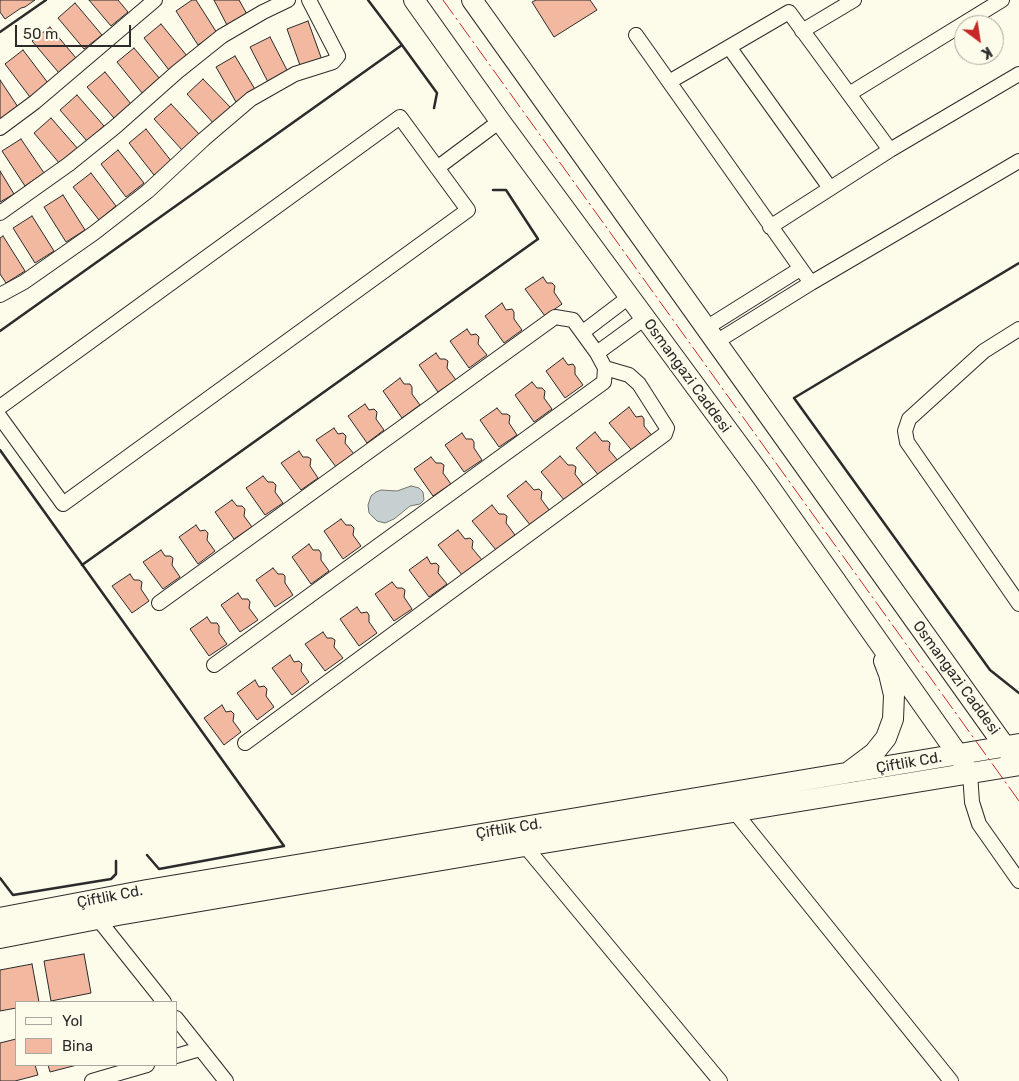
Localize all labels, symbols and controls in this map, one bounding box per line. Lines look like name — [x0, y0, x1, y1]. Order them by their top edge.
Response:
scale bar — [18, 15, 134, 47]
north arrow — [954, 15, 1004, 65]
text: 50 m — [23, 25, 58, 43]
text: K — [978, 43, 995, 62]
street label: Osmangazi Caddesi — [640, 316, 734, 436]
street label: Osmangazi Caddesi — [909, 618, 1003, 738]
street label: Çiftlik Cd. — [875, 748, 943, 778]
street label: Çiftlik Cd. — [475, 815, 543, 843]
street label: Çiftlik Cd. — [76, 882, 144, 912]
legend — [15, 1001, 178, 1066]
text: Yol — [62, 1012, 83, 1030]
text: Bina — [62, 1037, 93, 1055]

